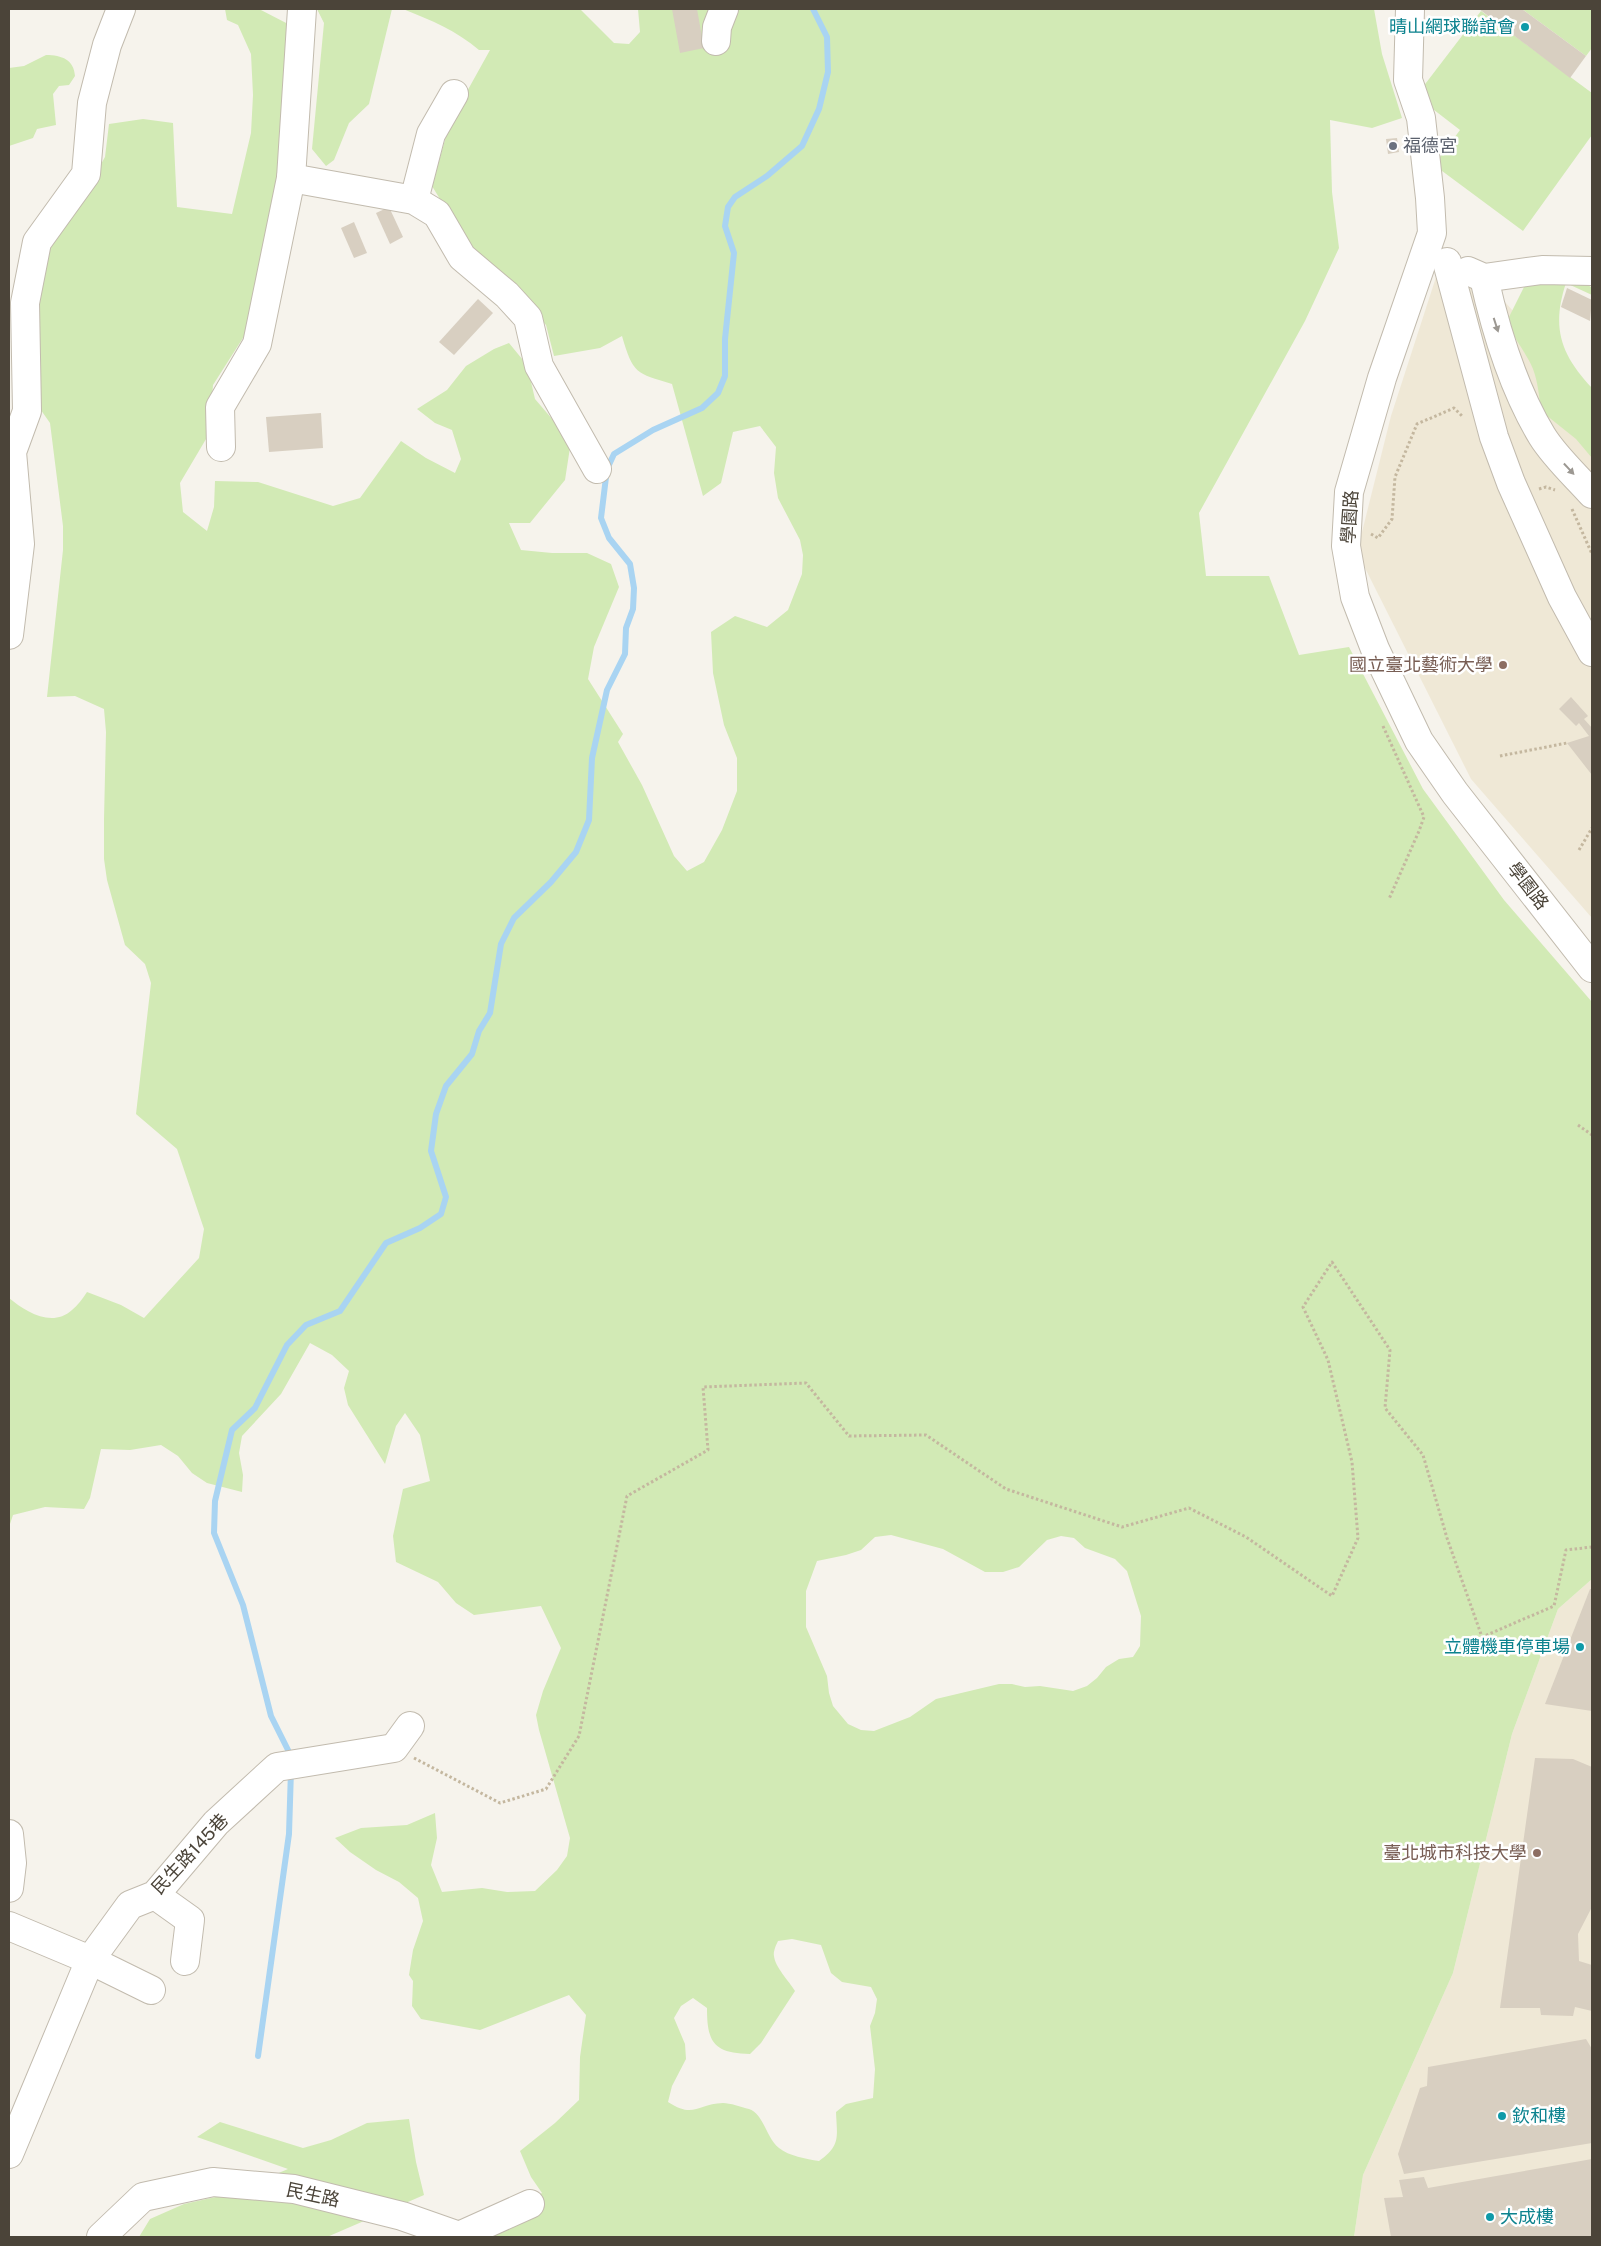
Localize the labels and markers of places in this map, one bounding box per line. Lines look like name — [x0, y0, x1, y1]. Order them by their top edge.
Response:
place label: 晴山網球聯誼會 — [1389, 16, 1515, 37]
marker: 晴山網球聯誼會 — [1519, 21, 1531, 33]
place label: 福德宮 — [1403, 135, 1457, 156]
marker: 福德宮 — [1387, 140, 1399, 152]
place label: 國立臺北藝術大學 — [1349, 654, 1493, 675]
marker: 國立臺北藝術大學 — [1497, 659, 1509, 671]
place label: 立體機車停車場 — [1444, 1636, 1570, 1657]
marker: 立體機車停車場 — [1574, 1641, 1586, 1653]
place label: 臺北城市科技大學 — [1383, 1842, 1527, 1863]
marker: 臺北城市科技大學 — [1531, 1847, 1543, 1859]
place label: 欽和樓 — [1512, 2105, 1566, 2126]
marker: 欽和樓 — [1496, 2110, 1508, 2122]
place label: 大成樓 — [1500, 2206, 1554, 2227]
marker: 大成樓 — [1484, 2211, 1496, 2223]

